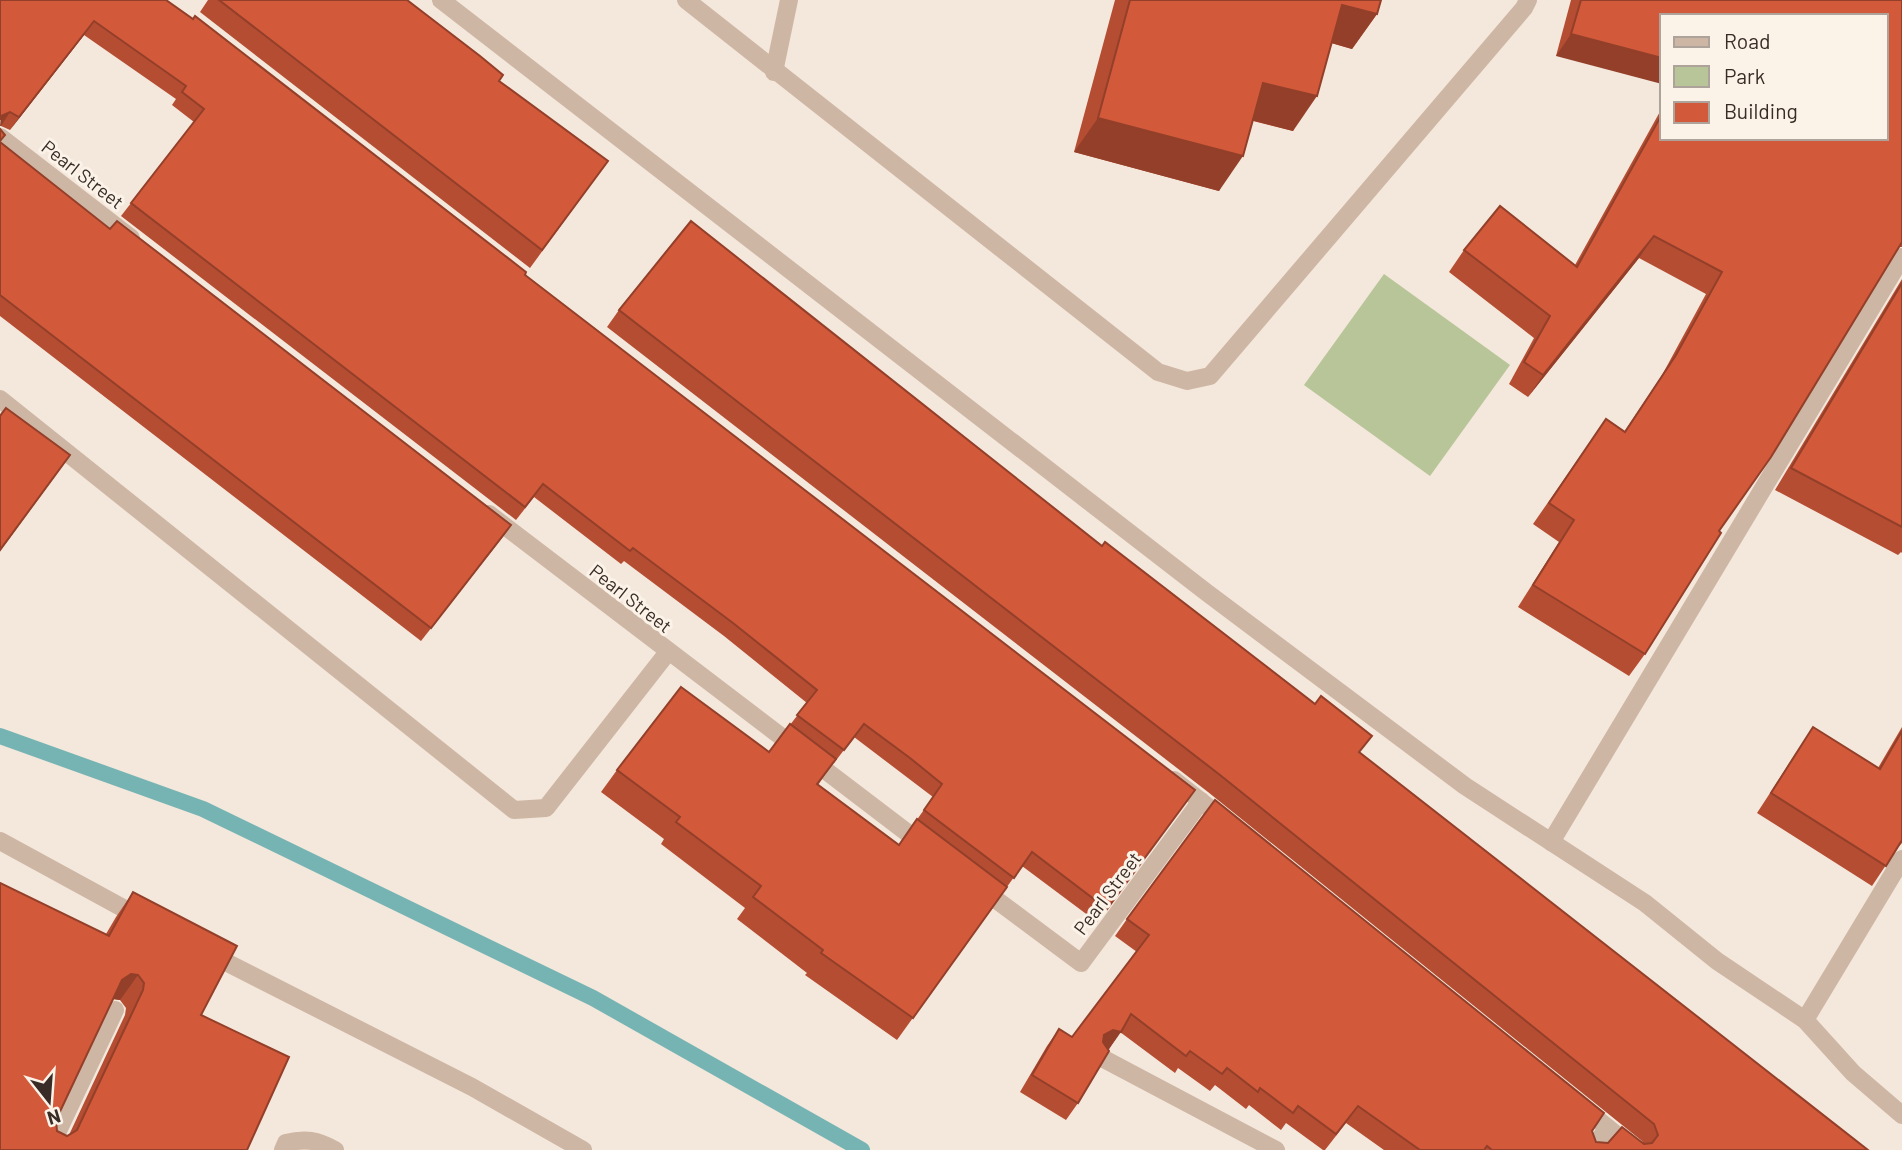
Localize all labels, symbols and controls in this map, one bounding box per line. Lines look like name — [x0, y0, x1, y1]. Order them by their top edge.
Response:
legend — [1660, 14, 1888, 140]
text: Road — [1724, 28, 1770, 53]
text: Park — [1724, 63, 1765, 88]
text: Building — [1724, 98, 1798, 123]
street label: Pearl Street — [37, 135, 129, 213]
street label: Pearl Street — [585, 559, 677, 637]
street label: Pearl Street — [1068, 847, 1146, 939]
north arrow — [14, 1066, 84, 1136]
text: N — [45, 1105, 64, 1131]

